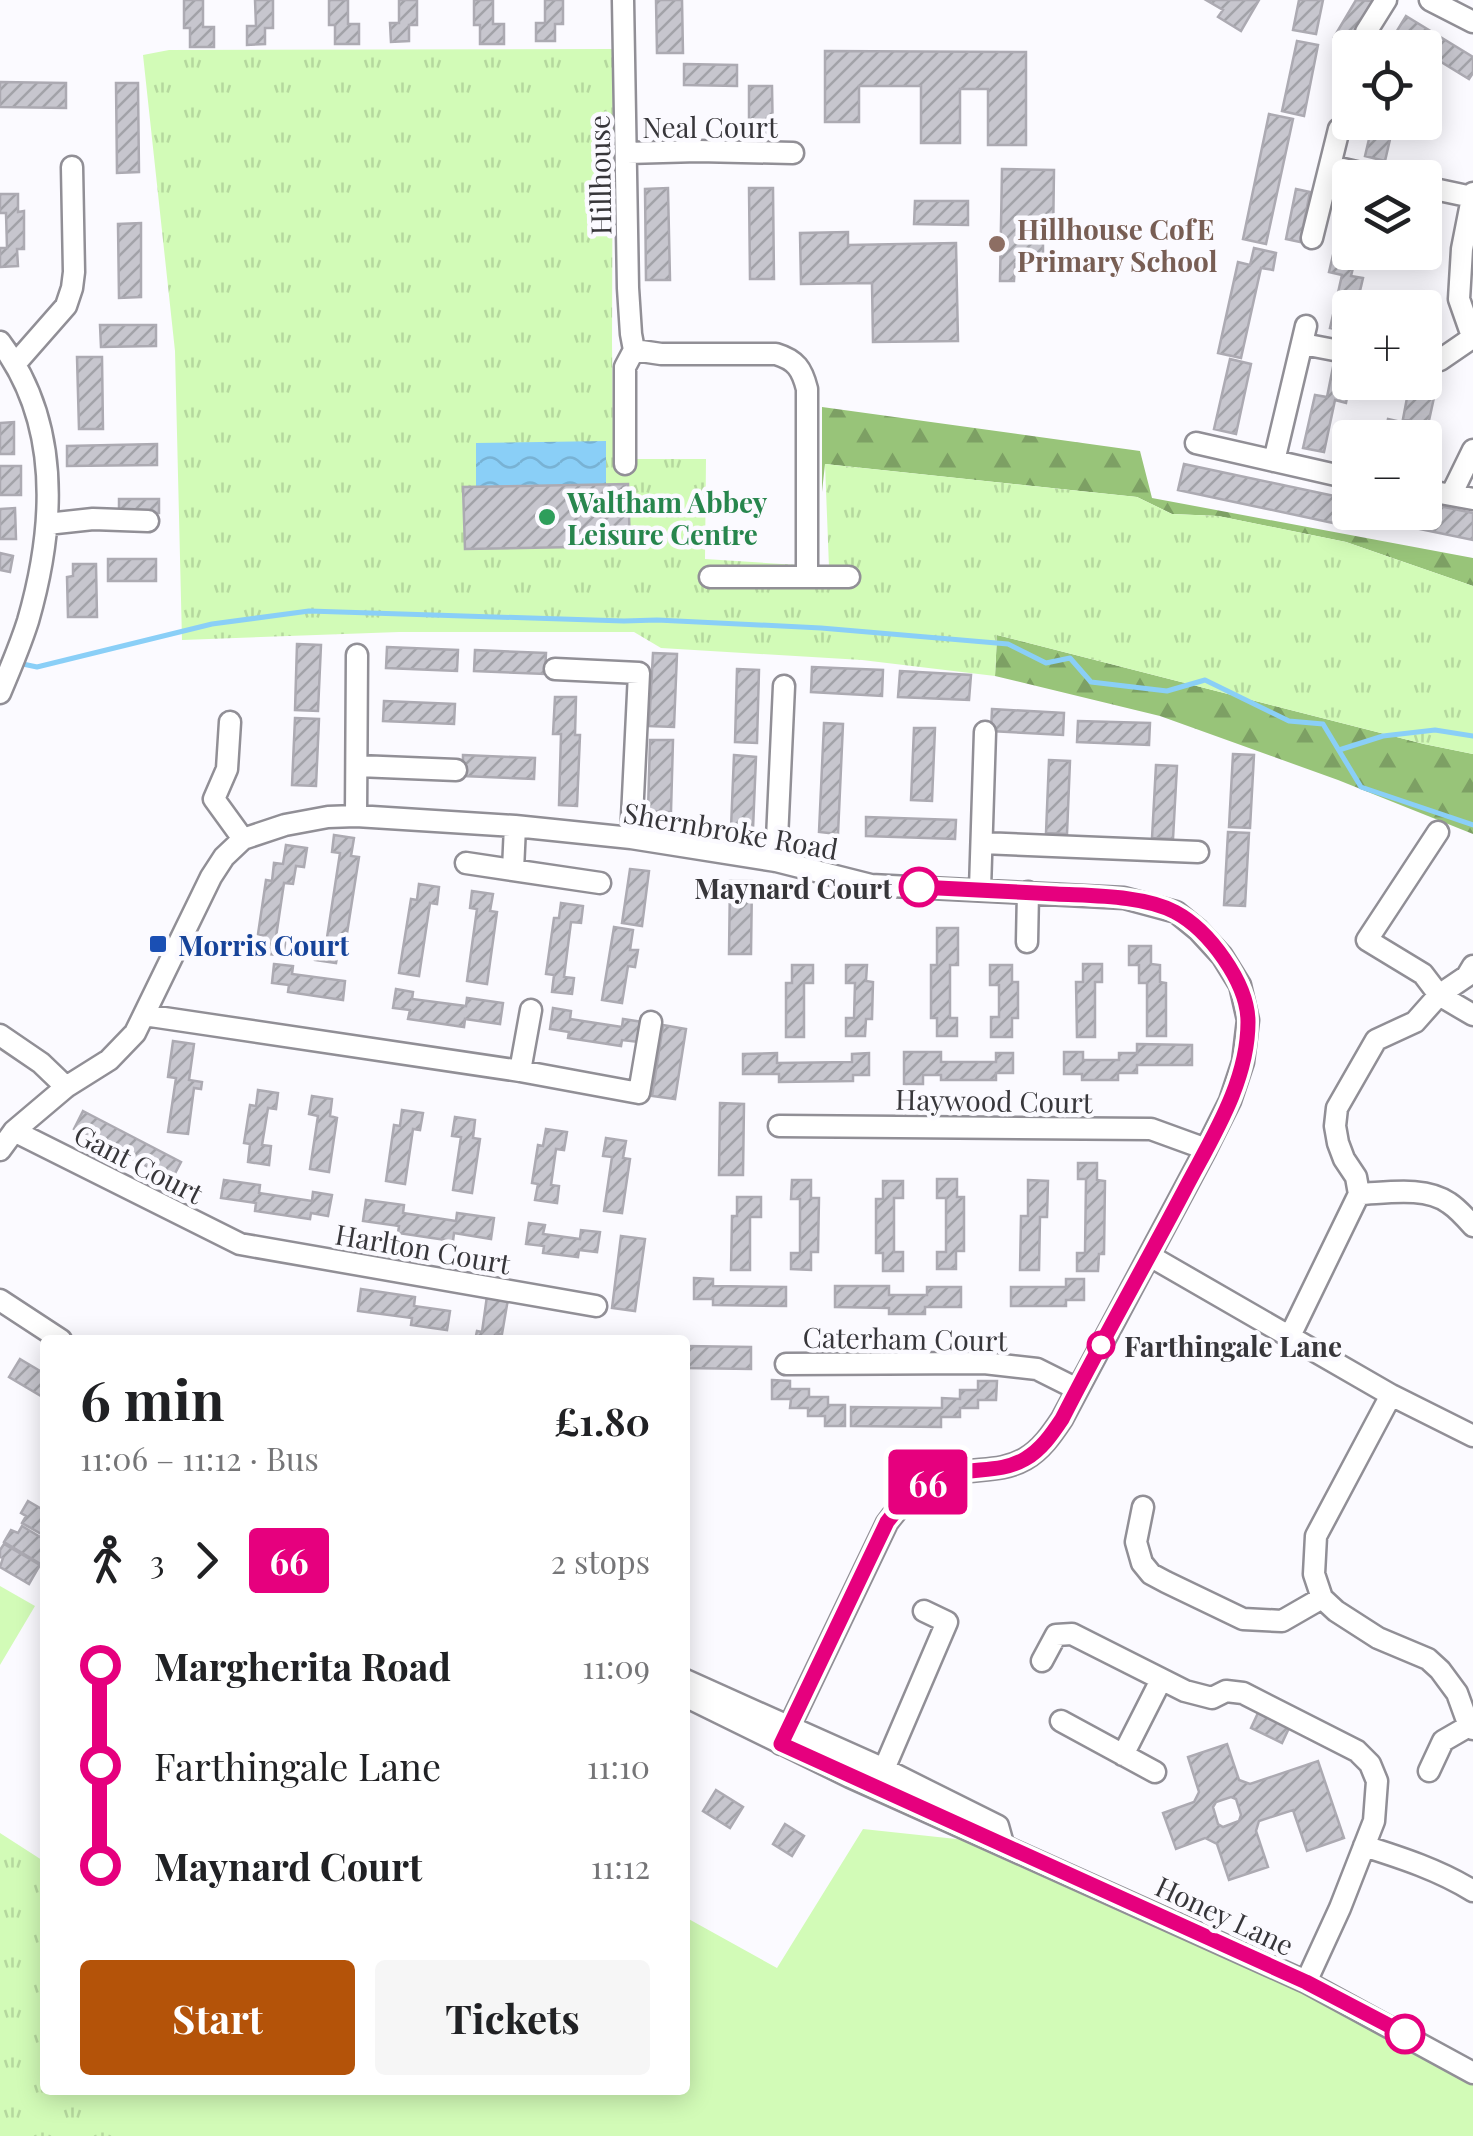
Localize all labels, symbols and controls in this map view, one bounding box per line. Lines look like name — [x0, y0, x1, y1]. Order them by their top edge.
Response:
map controls — [1332, 30, 1442, 530]
button: locate — [1332, 30, 1442, 140]
street label: Neal Court — [642, 108, 779, 145]
street label: Hillhouse — [579, 115, 619, 235]
button: layers — [1332, 160, 1442, 270]
place label: Hillhouse CofE Primary School — [1017, 210, 1218, 279]
marker: Hillhouse CofE Primary School — [986, 233, 1008, 255]
button: + — [1332, 290, 1442, 400]
button: − — [1332, 420, 1442, 530]
place label: Waltham Abbey Leisure Centre — [566, 483, 768, 552]
marker: Waltham Abbey Leisure Centre — [536, 506, 558, 528]
street label: Shernbroke Road — [621, 793, 841, 867]
marker: Maynard Court — [900, 868, 938, 906]
place label: Maynard Court — [694, 869, 892, 906]
place label: Morris Court — [178, 926, 349, 963]
marker: Morris Court — [147, 933, 169, 955]
street label: Haywood Court — [895, 1080, 1094, 1120]
street label: Gant Court — [68, 1115, 211, 1212]
street label: Harlton Court — [333, 1214, 514, 1282]
street label: Caterham Court — [802, 1318, 1009, 1358]
place label: Farthingale Lane — [1124, 1327, 1342, 1364]
marker: Farthingale Lane — [1088, 1332, 1114, 1358]
text: 6 min — [80, 1361, 225, 1435]
text: £1.80 — [554, 1395, 650, 1446]
text: 11:06 – 11:12 · Bus — [80, 1436, 319, 1479]
line badge: 66 — [883, 1450, 973, 1514]
text: 66 — [908, 1459, 948, 1506]
icon: walk — [80, 1533, 135, 1588]
icon: forward — [179, 1533, 234, 1588]
text: 66 — [269, 1537, 309, 1584]
text: 3 — [150, 1539, 164, 1582]
text: 2 stops — [551, 1539, 650, 1582]
text: Margherita Road — [154, 1640, 451, 1691]
text: 11:09 — [582, 1644, 650, 1687]
text: Farthingale Lane — [154, 1740, 441, 1791]
text: 11:10 — [587, 1744, 650, 1787]
text: Maynard Court — [154, 1840, 422, 1891]
text: 11:12 — [591, 1844, 650, 1887]
street label: Honey Lane — [1150, 1867, 1300, 1963]
button: Start — [80, 1960, 355, 2075]
button: Tickets — [375, 1960, 650, 2075]
unlabelled marker — [1386, 2015, 1424, 2053]

